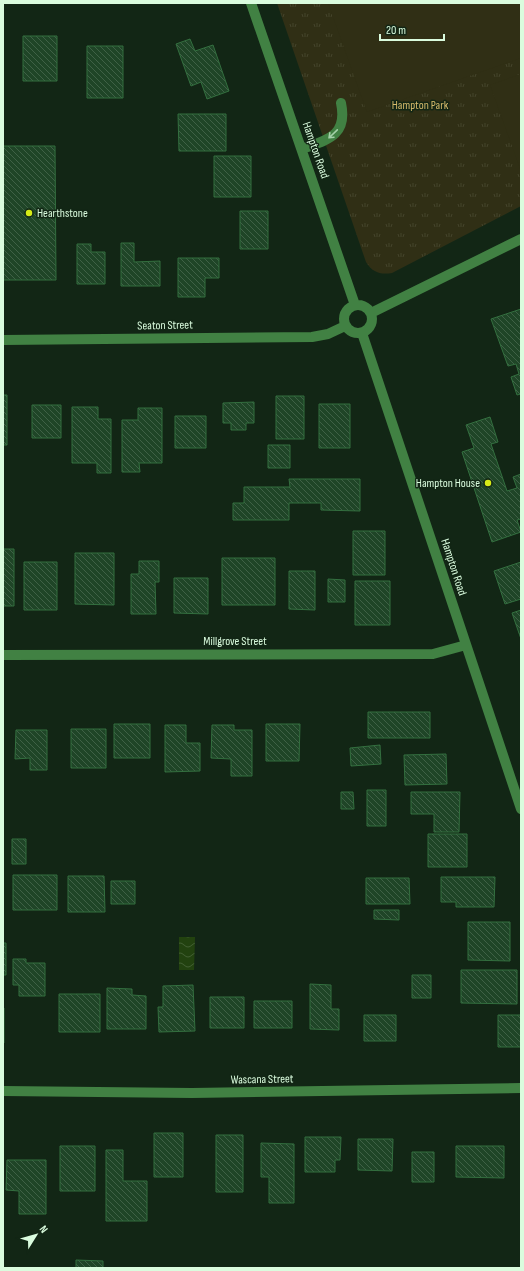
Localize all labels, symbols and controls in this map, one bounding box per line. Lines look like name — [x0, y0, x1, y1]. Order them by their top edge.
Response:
scale bar — [380, 16, 444, 42]
text: 20 m — [386, 23, 406, 38]
park label: Hampton Park — [392, 98, 449, 113]
street label: Hampton Road — [299, 120, 332, 180]
one-way arrow — [328, 130, 338, 139]
place label: Hearthstone — [37, 206, 88, 221]
marker: Hearthstone — [24, 208, 34, 218]
street label: Seaton Street — [137, 318, 193, 333]
place label: Hampton House — [416, 476, 480, 491]
marker: Hampton House — [483, 478, 493, 488]
street label: Hampton Road — [437, 537, 470, 598]
street label: Millgrove Street — [203, 634, 267, 649]
street label: Wascana Street — [231, 1071, 294, 1088]
north arrow — [16, 1215, 56, 1255]
text: N — [37, 1223, 51, 1236]

